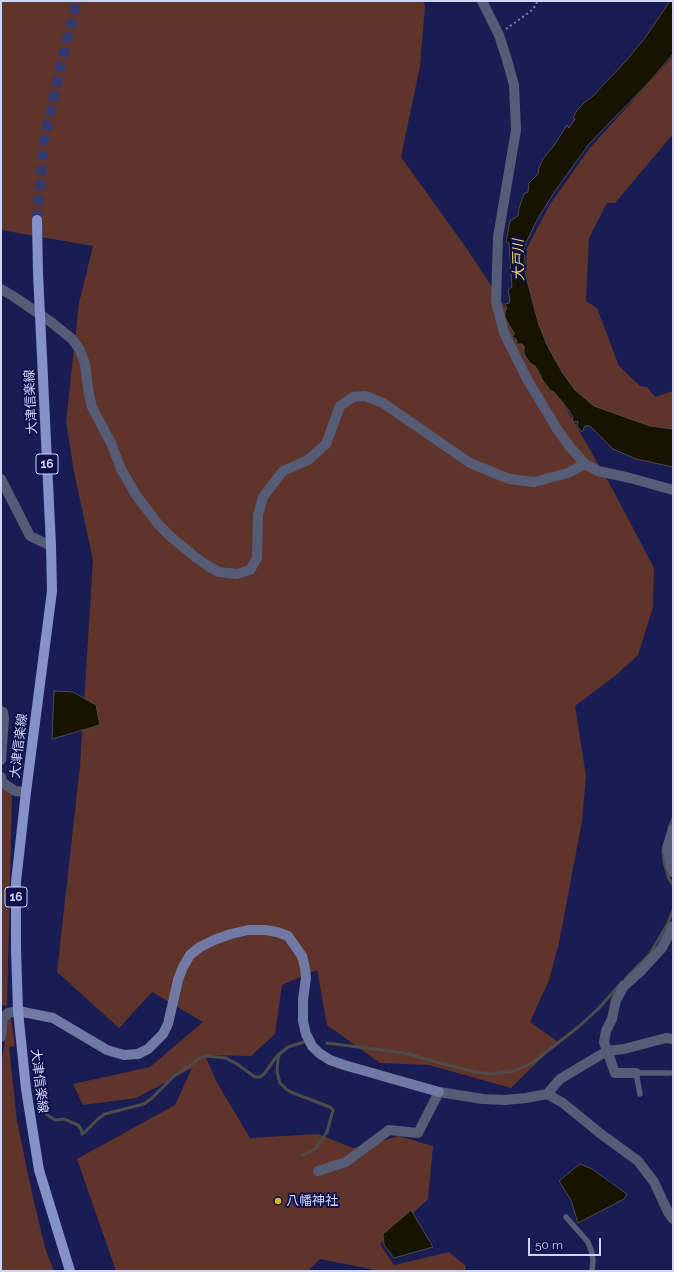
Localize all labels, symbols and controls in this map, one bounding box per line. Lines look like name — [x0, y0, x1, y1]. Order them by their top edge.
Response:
water label: 大戸川 — [510, 239, 528, 281]
street label: 大津信楽線 — [22, 369, 40, 435]
road number: 16 — [36, 454, 58, 474]
street label: 大津信楽線 — [7, 713, 31, 779]
road number: 16 — [5, 887, 27, 907]
street label: 大津信楽線 — [27, 1048, 51, 1114]
place label: 八幡神社 — [286, 1193, 338, 1209]
marker: 八幡神社 — [273, 1196, 283, 1206]
scale bar — [530, 1230, 603, 1256]
text: 50 m — [535, 1238, 563, 1252]

